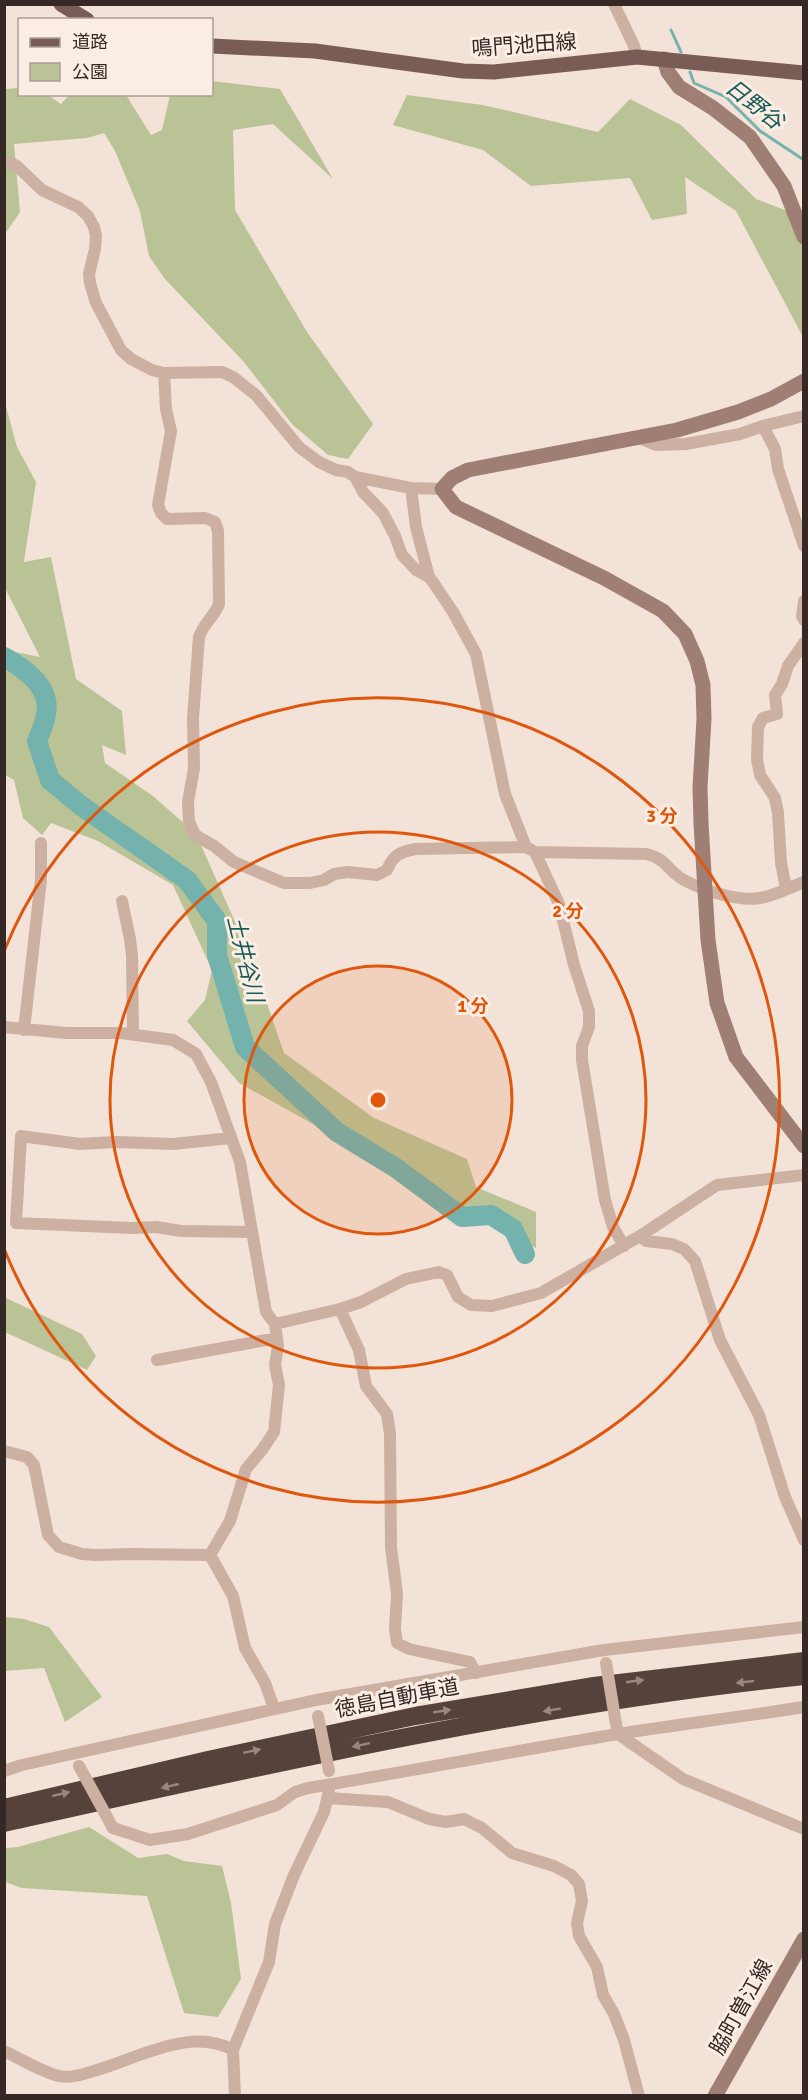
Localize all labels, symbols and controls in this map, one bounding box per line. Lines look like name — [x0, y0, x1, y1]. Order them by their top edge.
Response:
legend — [18, 18, 213, 96]
street label: 鳴門池田線 — [471, 28, 577, 62]
text: 道路 — [72, 31, 108, 53]
text: 公園 — [72, 61, 108, 83]
water label: 日野谷 — [720, 73, 791, 137]
text: 3 分 — [646, 805, 678, 827]
text: 2 分 — [552, 900, 584, 922]
water label: 土井谷川 — [222, 913, 270, 1007]
text: 1 分 — [457, 995, 489, 1017]
centre of rings — [368, 1090, 388, 1110]
street label: 徳島自動車道 — [333, 1673, 461, 1723]
one-way arrow — [626, 1676, 645, 1685]
one-way arrow — [736, 1677, 755, 1687]
one-way arrow — [543, 1706, 562, 1715]
one-way arrow — [433, 1707, 452, 1716]
one-way arrow — [351, 1741, 370, 1751]
one-way arrow — [242, 1746, 261, 1755]
one-way arrow — [160, 1782, 179, 1791]
one-way arrow — [52, 1789, 71, 1799]
street label: 脇町曽江線 — [704, 1955, 778, 2059]

